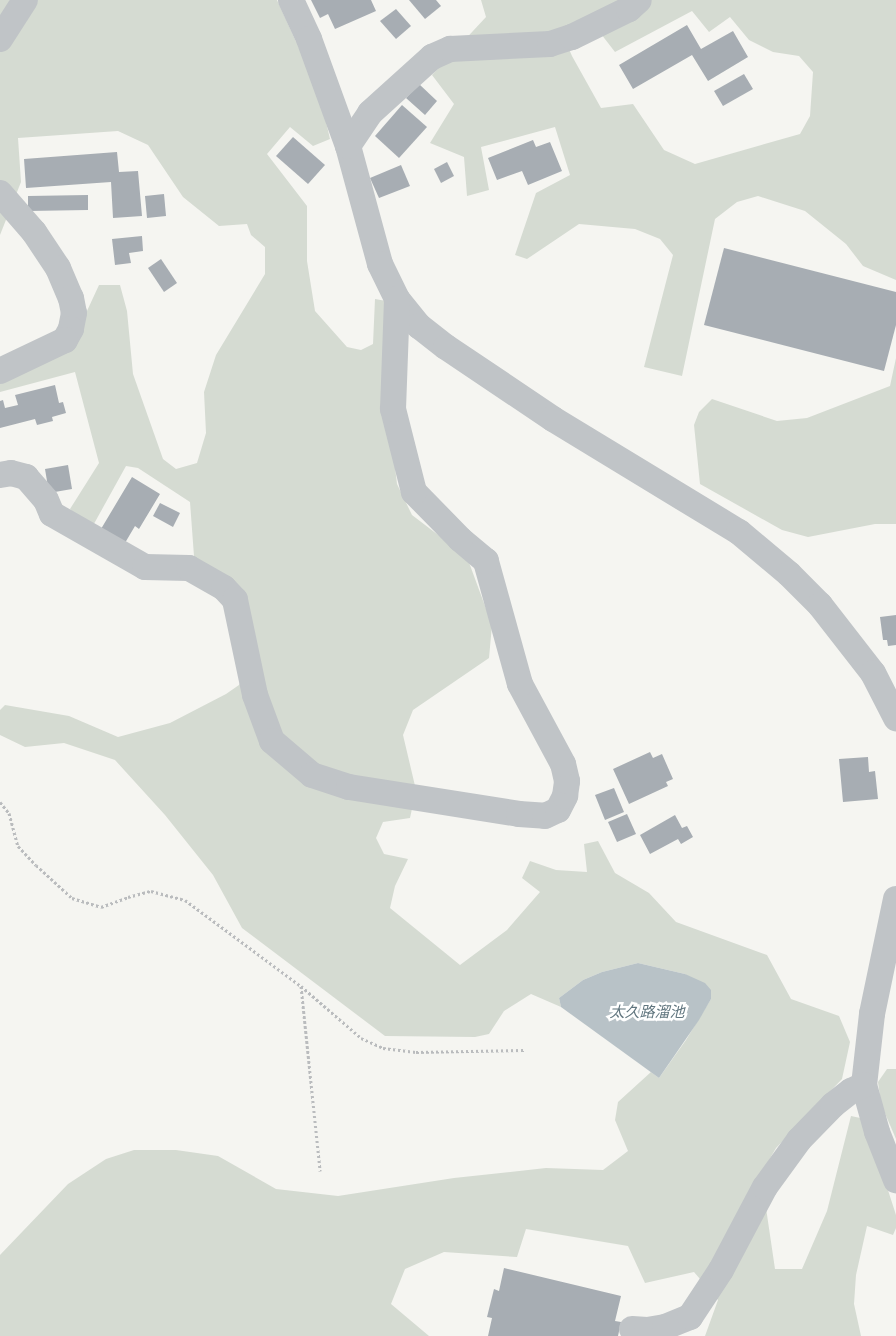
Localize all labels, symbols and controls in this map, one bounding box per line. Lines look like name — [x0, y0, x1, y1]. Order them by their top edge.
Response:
water label: 太久路溜池 — [610, 1004, 684, 1022]

